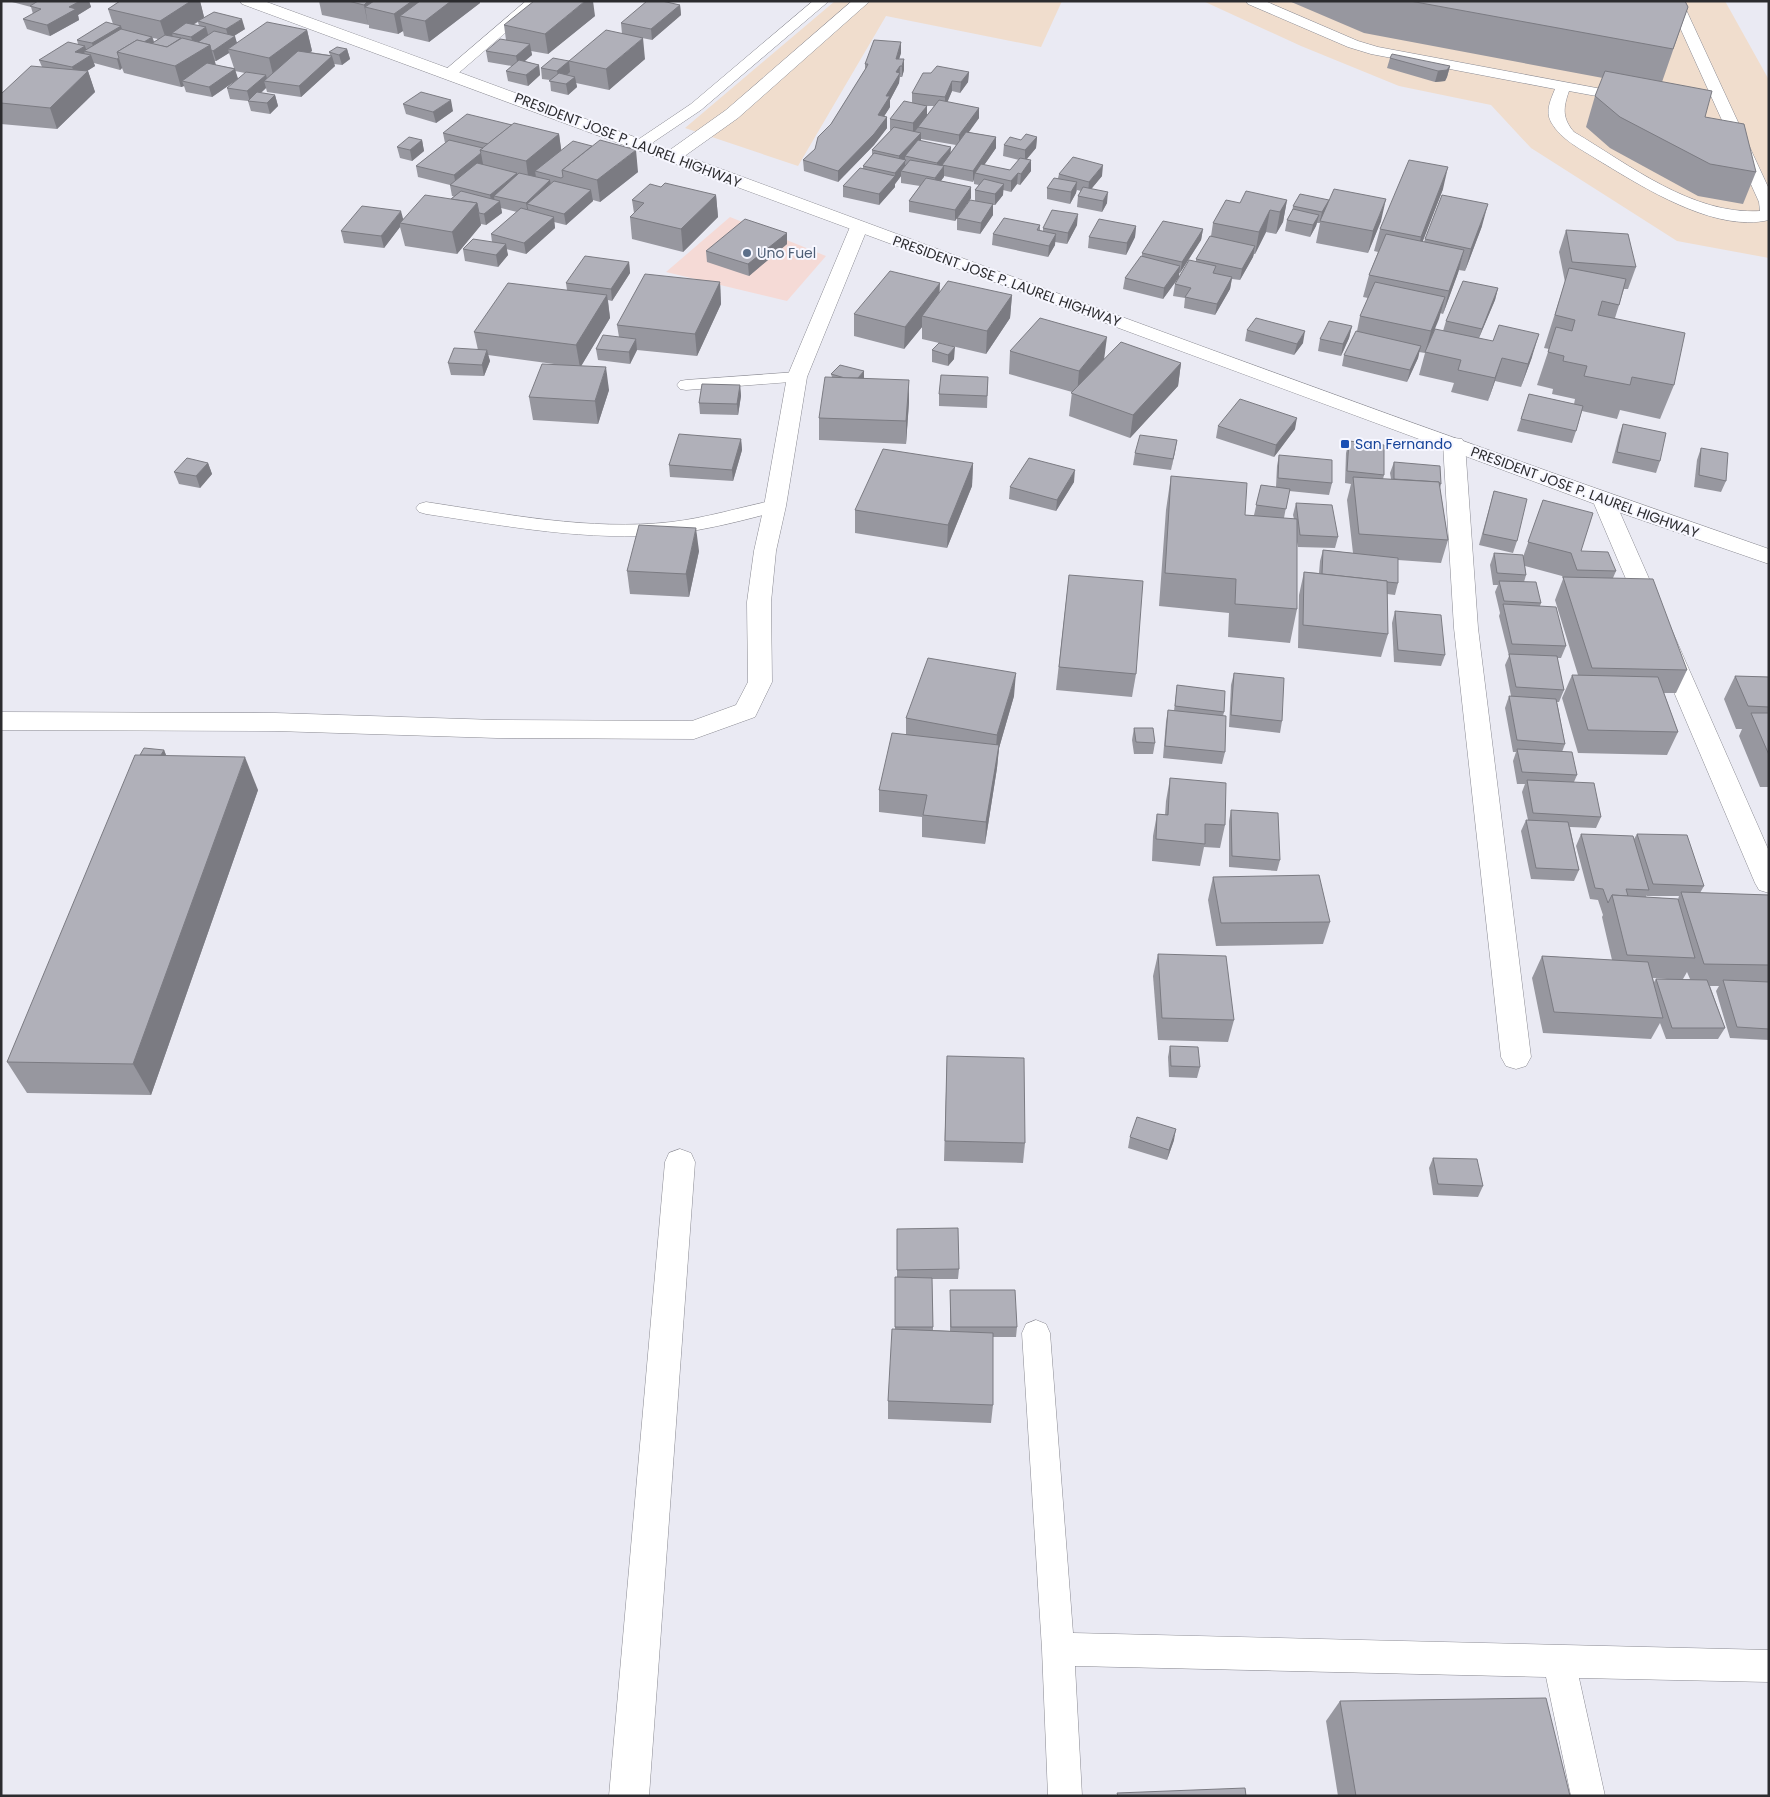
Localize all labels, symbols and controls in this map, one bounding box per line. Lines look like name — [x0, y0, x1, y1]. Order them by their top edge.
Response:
street label: PRESIDENT JOSE P. LAUREL HIGHWAY — [512, 87, 744, 193]
street label: PRESIDENT JOSE P. LAUREL HIGHWAY — [890, 230, 1124, 332]
place label: Uno Fuel — [757, 243, 816, 263]
marker: Uno Fuel — [741, 247, 753, 259]
place label: San Fernando — [1355, 434, 1452, 454]
marker: San Fernando — [1339, 438, 1351, 450]
street label: PRESIDENT JOSE P. LAUREL HIGHWAY — [1468, 441, 1702, 543]

